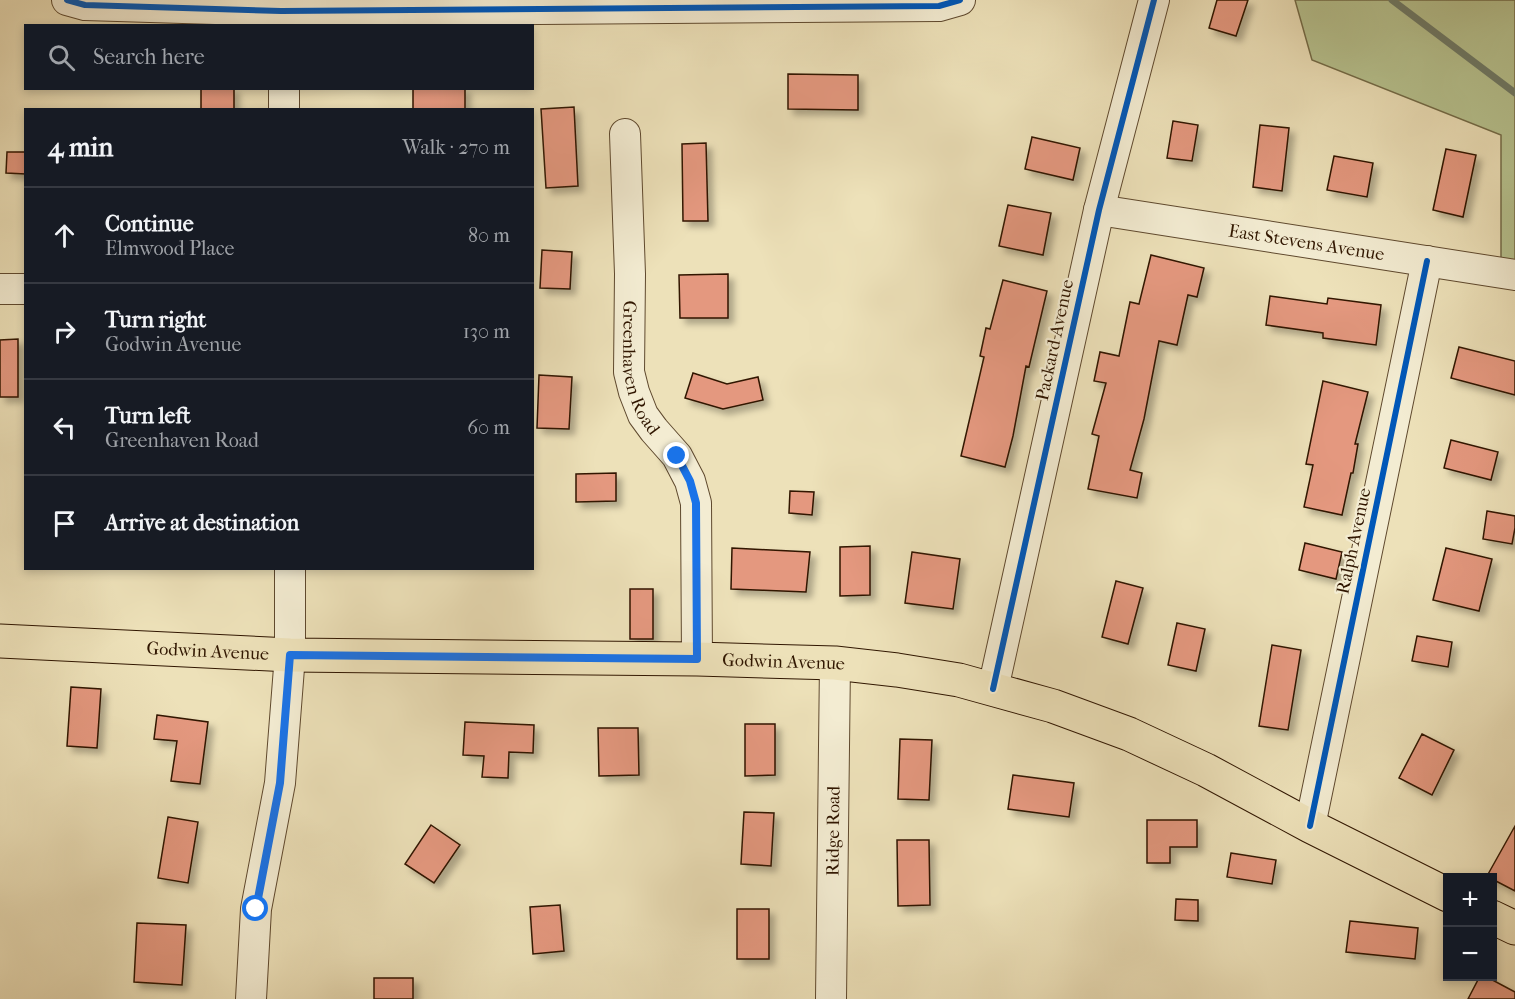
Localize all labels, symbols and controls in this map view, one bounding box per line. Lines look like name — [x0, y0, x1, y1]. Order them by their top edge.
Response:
search box — [24, 24, 534, 90]
icon: search — [45, 41, 78, 74]
text: Search here — [93, 44, 205, 70]
text: 4 min — [48, 132, 113, 163]
text: Walk · 270 m — [402, 136, 510, 159]
text: Continue — [105, 211, 194, 237]
icon: ahead — [48, 219, 81, 252]
street label: East Stevens Avenue — [1227, 220, 1386, 265]
text: 80 m — [468, 224, 510, 247]
text: Elmwood Place — [105, 237, 234, 260]
street label: Packard Avenue — [1032, 277, 1078, 403]
street label: Greenhaven Road — [618, 300, 665, 439]
text: Turn right — [105, 307, 206, 333]
icon: right — [48, 315, 81, 348]
text: 130 m — [463, 320, 510, 343]
text: Godwin Avenue — [105, 333, 241, 356]
text: Turn left — [105, 403, 191, 429]
icon: left — [48, 411, 81, 444]
text: 60 m — [467, 416, 510, 439]
text: Greenhaven Road — [105, 429, 259, 452]
route end — [663, 442, 689, 468]
street label: Ralph Avenue — [1332, 486, 1376, 596]
icon: arrive — [48, 507, 81, 540]
text: Arrive at destination — [105, 510, 299, 536]
street label: Godwin Avenue — [146, 638, 270, 664]
street label: Godwin Avenue — [722, 649, 846, 675]
street label: Ridge Road — [822, 785, 844, 876]
map controls — [1443, 873, 1497, 981]
button: + — [1443, 873, 1497, 927]
route start — [242, 895, 268, 921]
button: − — [1443, 927, 1497, 981]

